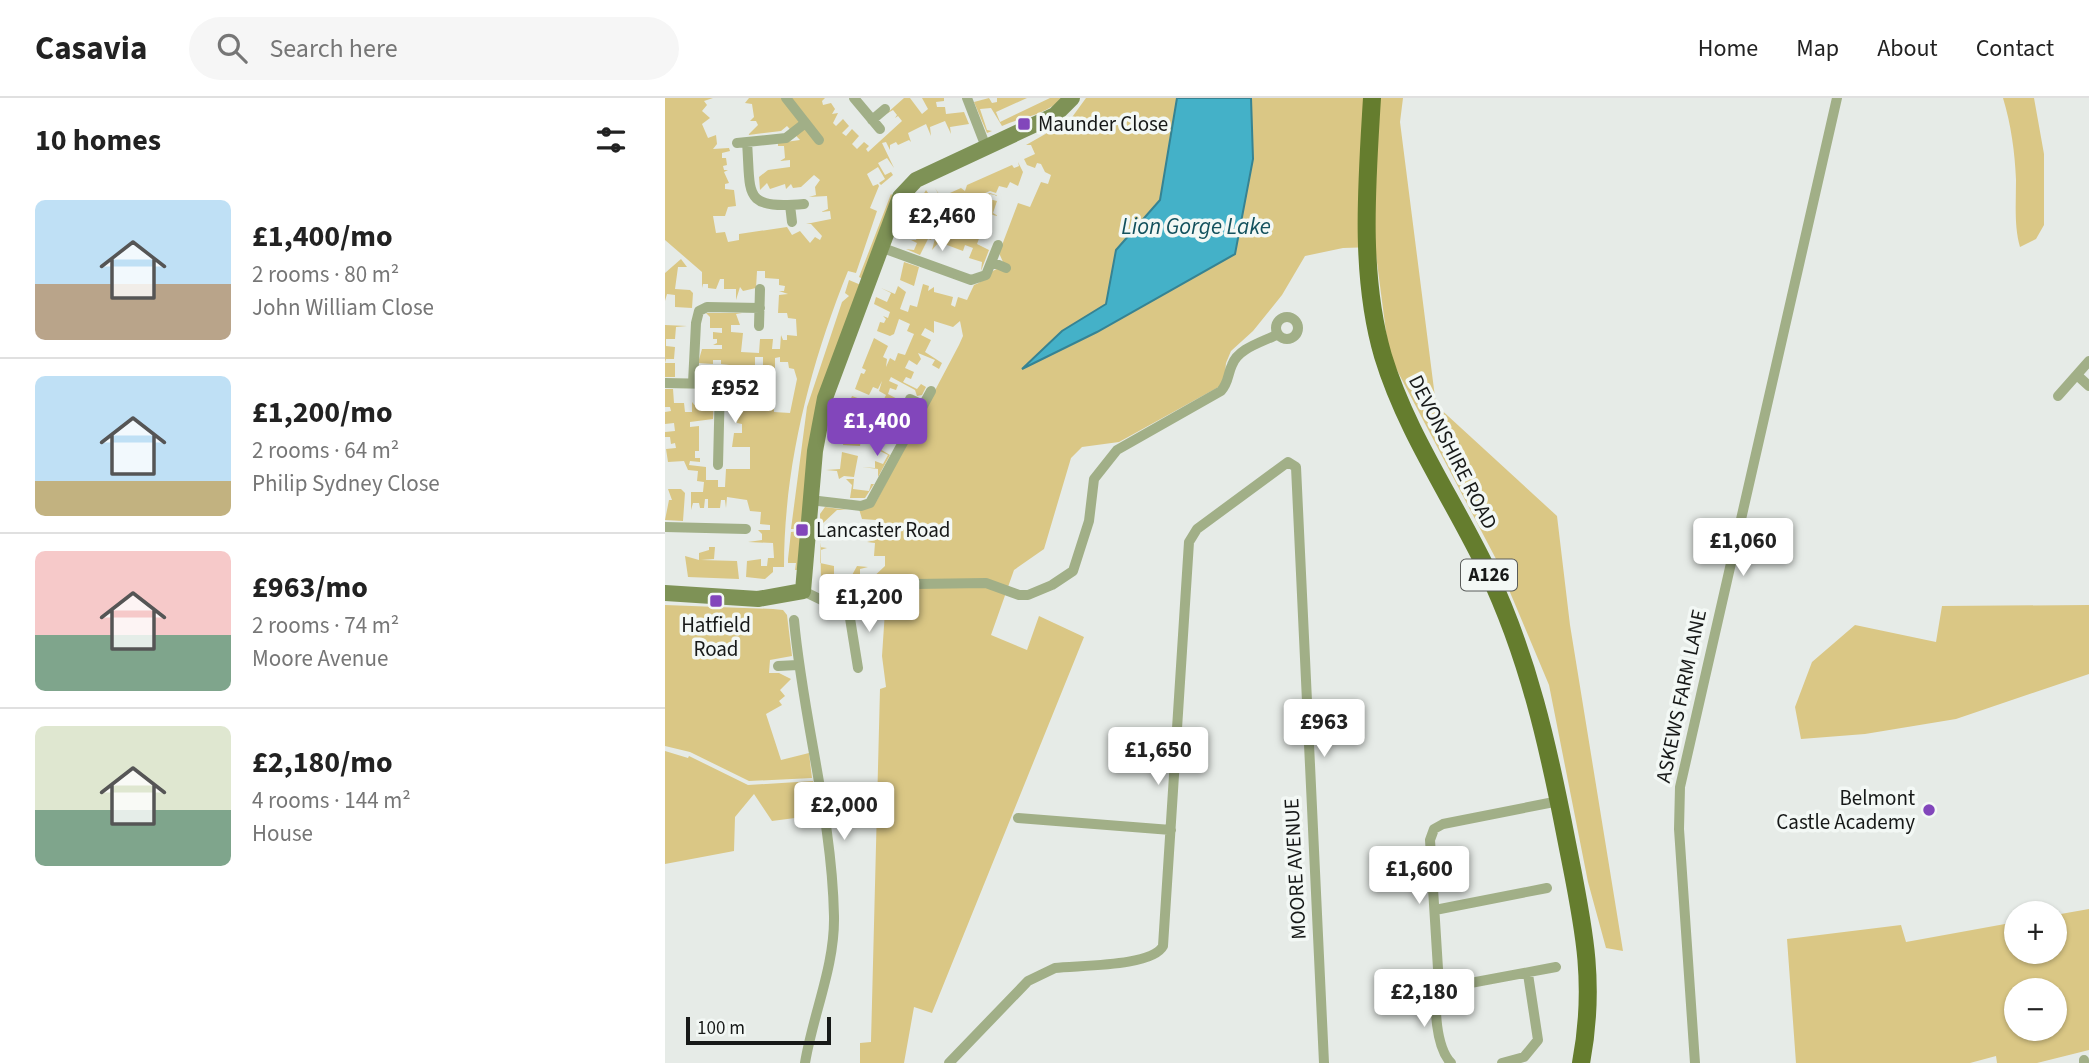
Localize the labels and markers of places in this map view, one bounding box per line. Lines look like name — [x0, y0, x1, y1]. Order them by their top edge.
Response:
place label: Maunder Close — [1038, 109, 1168, 139]
marker: Maunder Close — [1016, 116, 1032, 132]
pin: £2,460 — [885, 194, 999, 253]
pin: £952 — [694, 366, 776, 425]
pin: £1,400 — [820, 398, 934, 458]
place label: Lancaster Road — [816, 515, 950, 545]
pin: £1,060 — [1686, 518, 1800, 578]
marker: Lancaster Road — [794, 522, 810, 538]
pin: £1,200 — [812, 574, 926, 634]
marker: Hatfield Road — [708, 593, 724, 609]
place label: Hatfield Road — [681, 610, 751, 664]
pin: £963 — [1283, 700, 1365, 759]
pin: £1,650 — [1101, 728, 1215, 787]
pin: £2,000 — [787, 782, 901, 842]
place label: Belmont Castle Academy — [1776, 783, 1915, 837]
marker: Belmont Castle Academy — [1921, 802, 1937, 818]
pin: £1,600 — [1362, 846, 1476, 906]
pin: £2,180 — [1367, 970, 1481, 1029]

